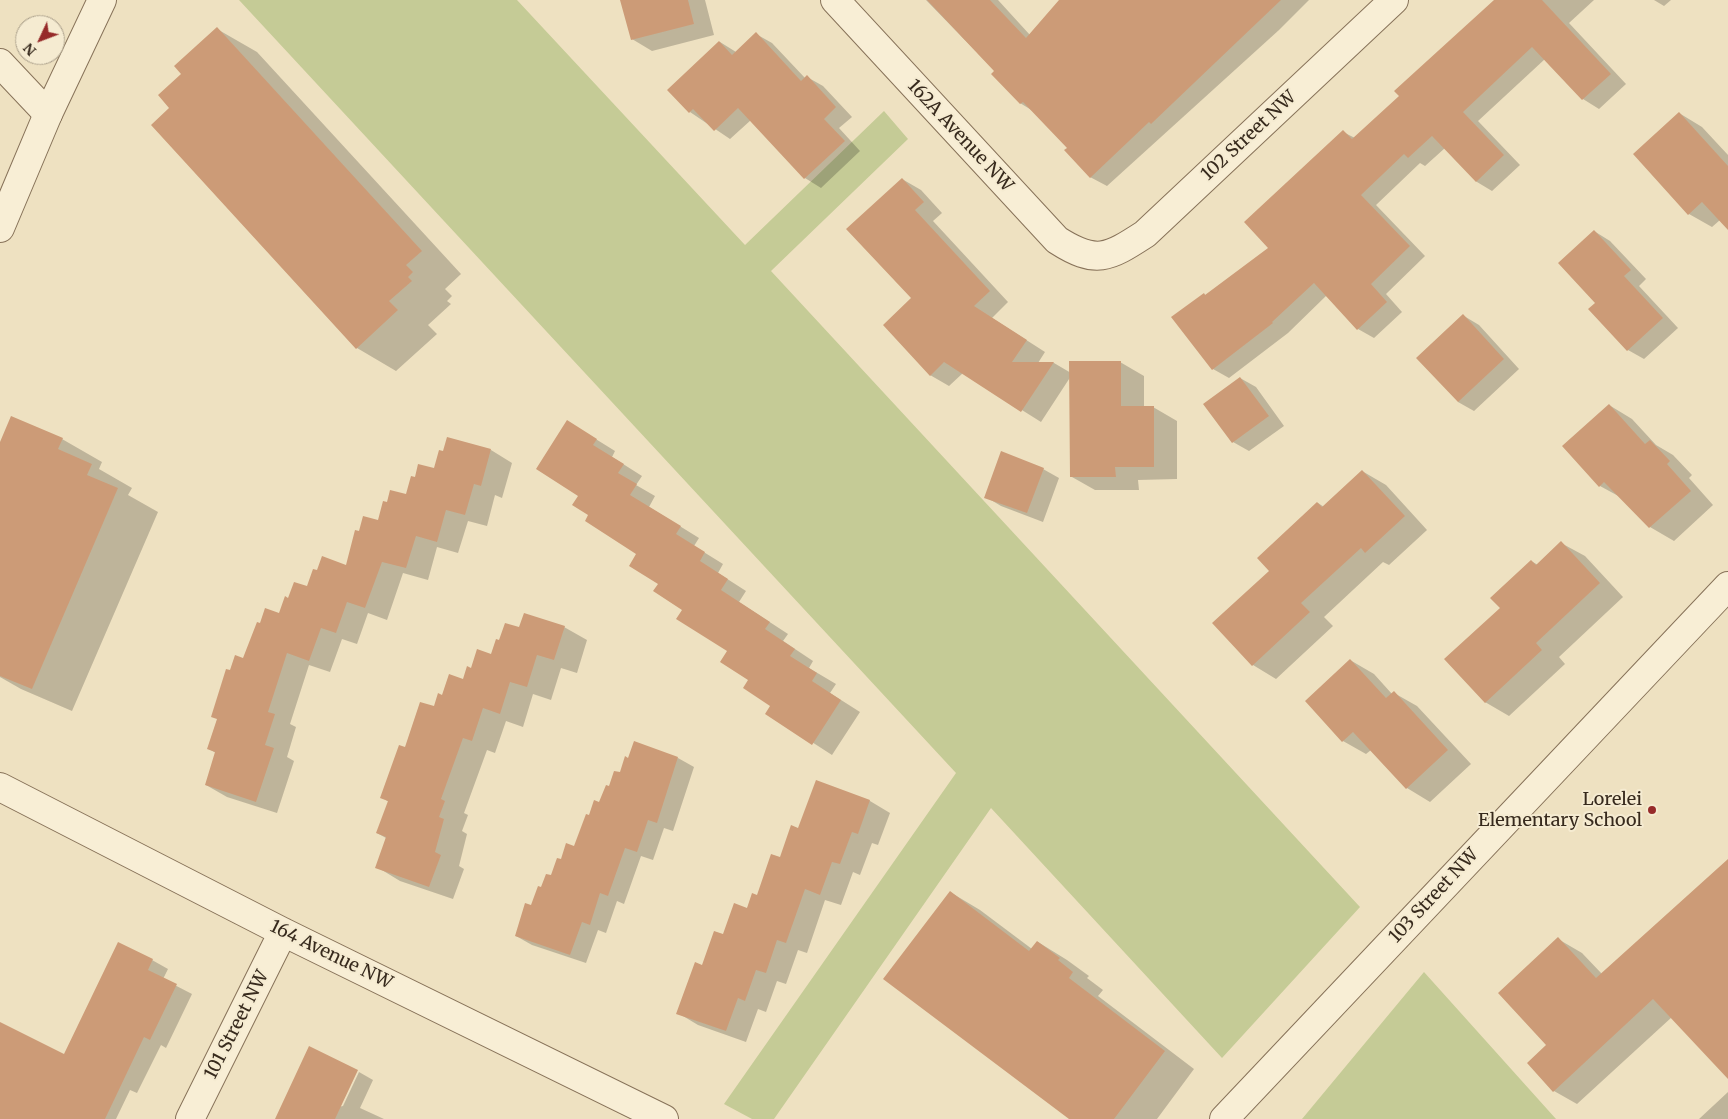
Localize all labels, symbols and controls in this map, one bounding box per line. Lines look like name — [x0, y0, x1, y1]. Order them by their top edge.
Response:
north arrow — [15, 15, 65, 65]
text: N — [19, 39, 40, 60]
street label: 162A Avenue NW — [903, 75, 1017, 197]
street label: 102 Street NW — [1197, 87, 1301, 185]
place label: Lorelei Elementary School — [1478, 789, 1642, 832]
marker: Lorelei Elementary School — [1646, 804, 1658, 816]
street label: 103 Street NW — [1385, 844, 1483, 948]
street label: 164 Avenue NW — [266, 916, 396, 994]
street label: 101 Street NW — [200, 967, 274, 1083]

